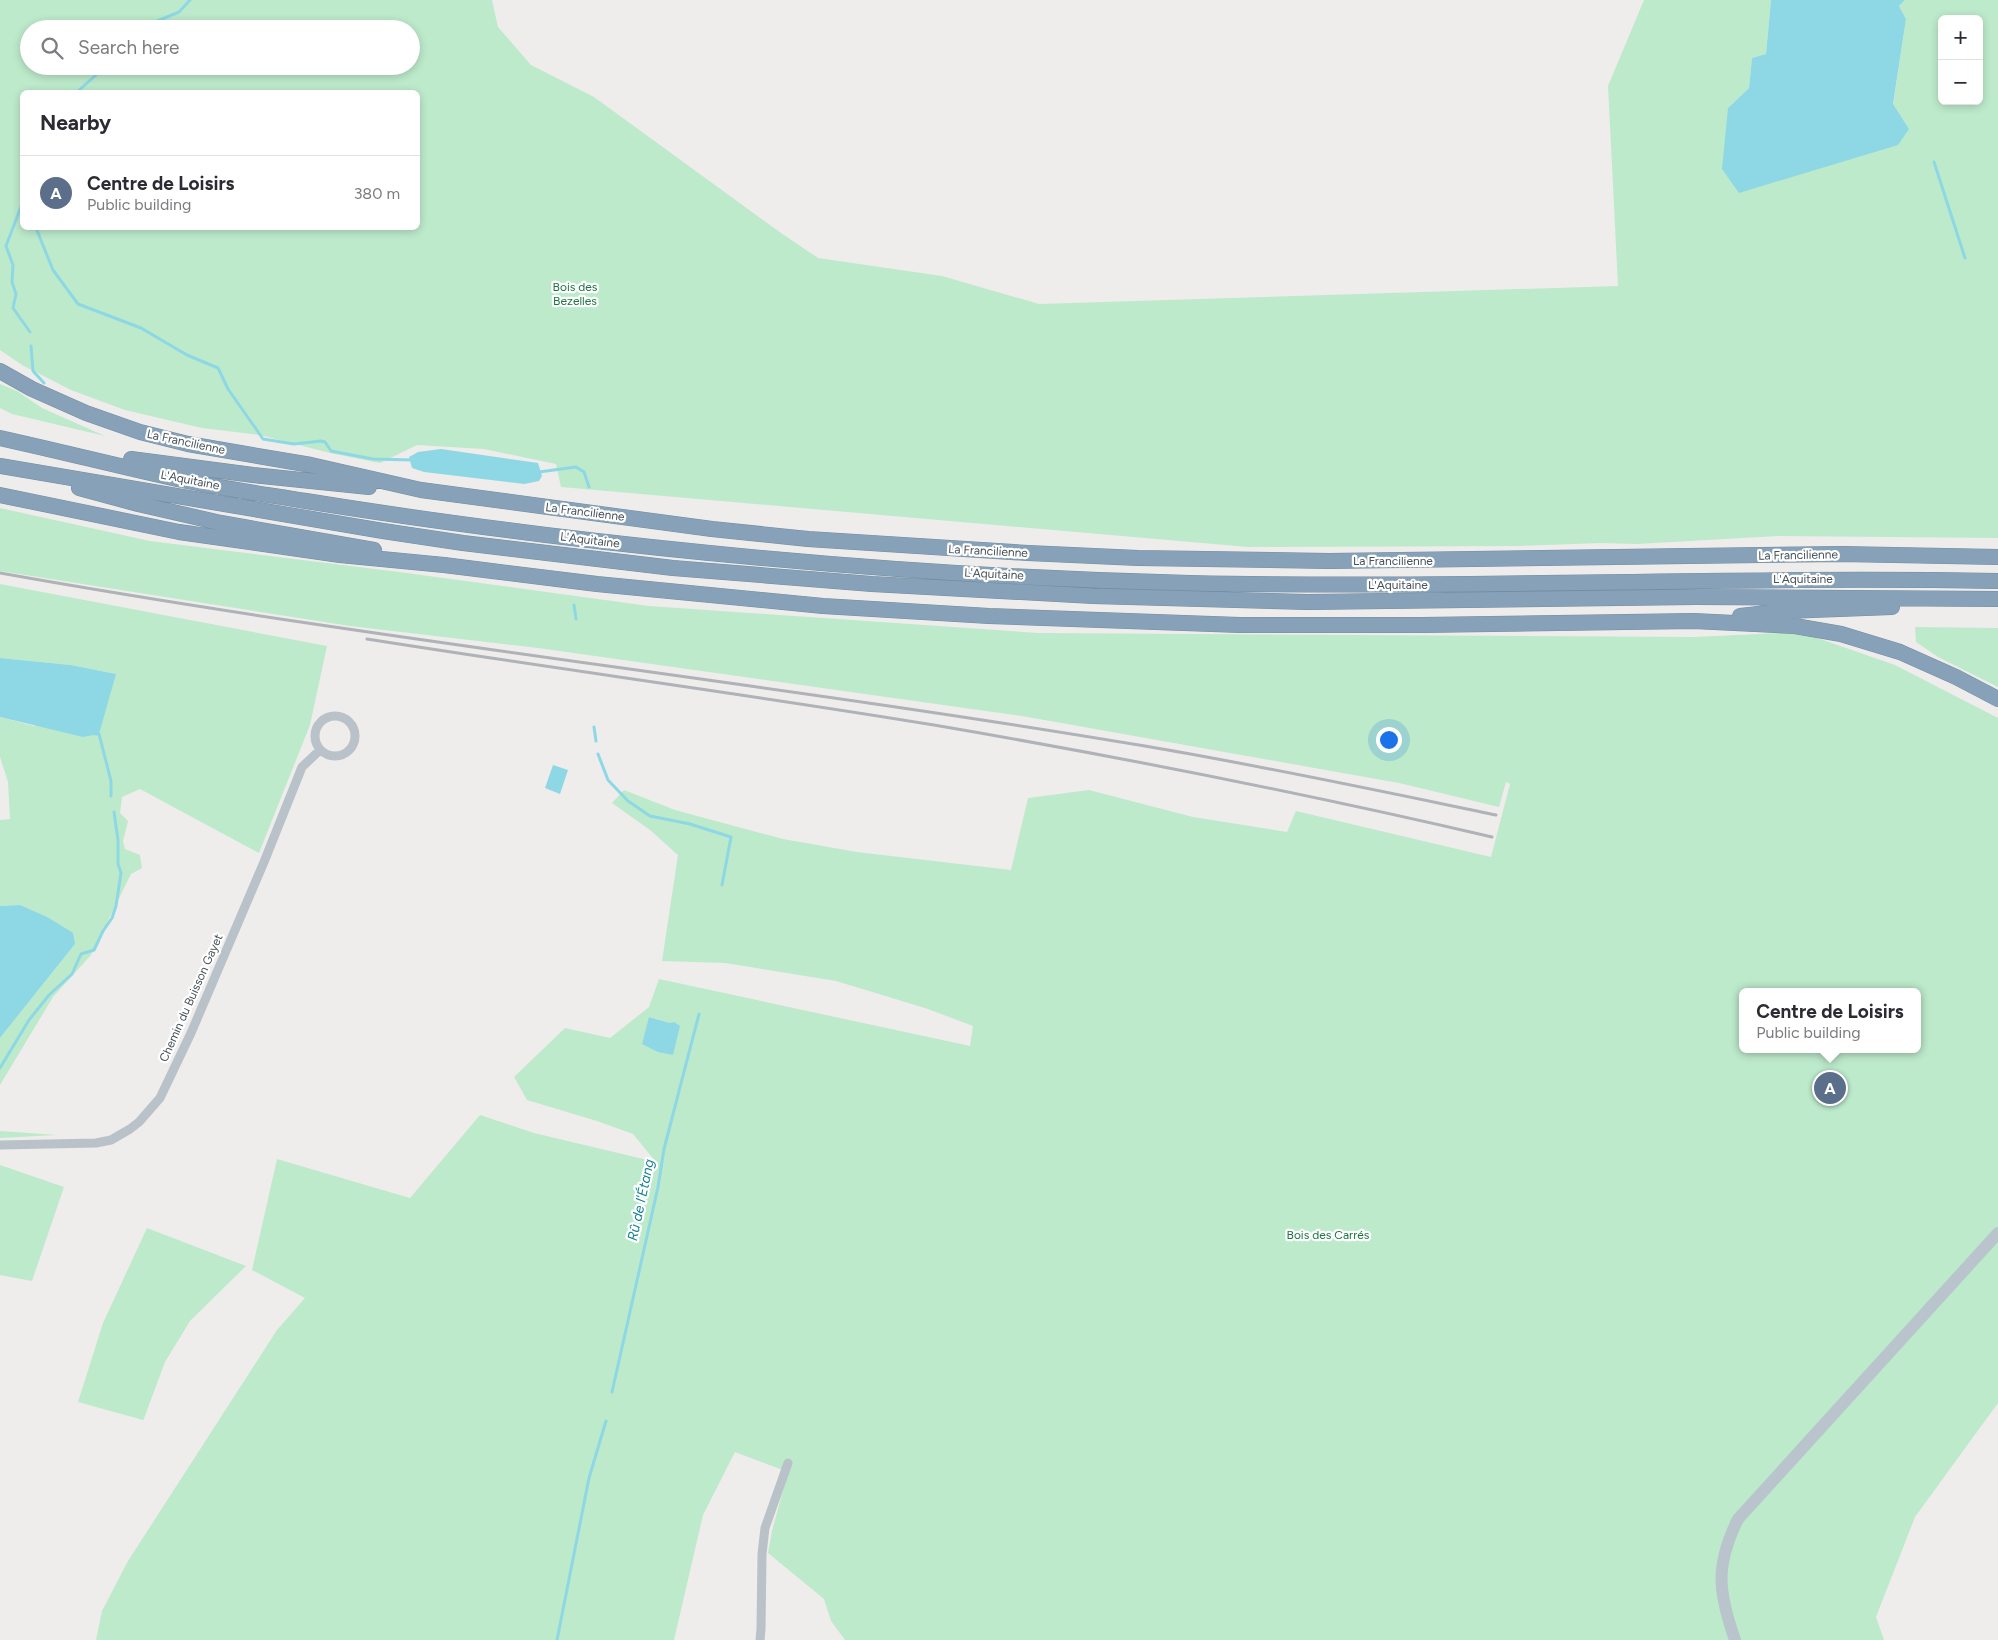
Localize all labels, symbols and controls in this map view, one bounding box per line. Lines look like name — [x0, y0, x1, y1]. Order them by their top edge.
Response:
map controls — [1938, 15, 1983, 105]
button: + — [1938, 15, 1983, 60]
search box — [20, 20, 420, 75]
icon: search — [38, 34, 66, 62]
text: Search here — [78, 36, 180, 59]
button: − — [1938, 60, 1983, 105]
text: Nearby — [40, 110, 111, 135]
text: Centre de Loisirs — [87, 172, 234, 195]
text: A — [50, 184, 62, 203]
text: 380 m — [354, 184, 400, 203]
text: Public building — [87, 195, 191, 214]
park label: Bois des Bezelles — [553, 280, 598, 308]
street label: La Francilienne — [146, 427, 227, 457]
street label: L'Aquitaine — [159, 467, 221, 493]
street label: La Francilienne — [545, 500, 626, 524]
street label: L'Aquitaine — [559, 529, 621, 551]
street label: La Francilienne — [948, 542, 1029, 560]
street label: La Francilienne — [1758, 547, 1838, 563]
street label: La Francilienne — [1353, 554, 1433, 568]
street label: L'Aquitaine — [964, 565, 1025, 583]
street label: L'Aquitaine — [1773, 572, 1833, 586]
street label: L'Aquitaine — [1368, 578, 1428, 592]
your location — [1376, 727, 1402, 753]
street label: Chemin du Buisson Gayet — [156, 932, 226, 1064]
popup — [1739, 988, 1921, 1053]
text: Centre de Loisirs — [1756, 1000, 1904, 1023]
text: Public building — [1756, 1023, 1861, 1042]
pin: A — [1814, 1069, 1846, 1107]
water label: Rû de l'Étang — [624, 1158, 658, 1242]
park label: Bois des Carrés — [1287, 1228, 1370, 1242]

